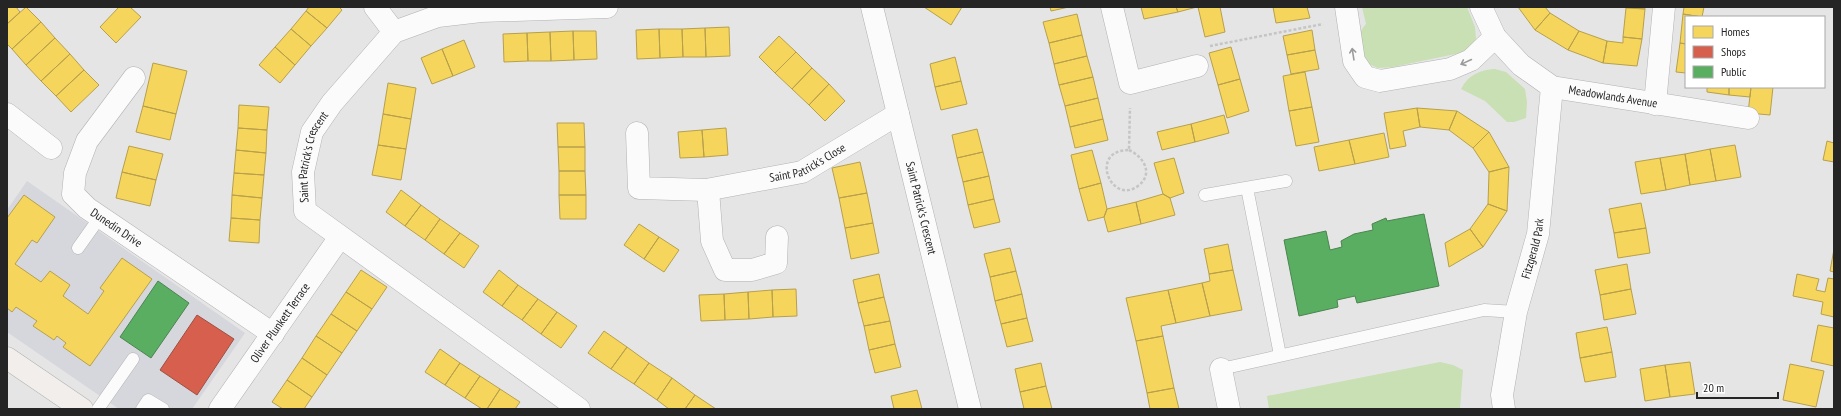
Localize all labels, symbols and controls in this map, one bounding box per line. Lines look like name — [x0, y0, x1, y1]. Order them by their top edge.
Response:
legend — [1685, 16, 1825, 88]
text: Homes — [1721, 24, 1749, 39]
text: Shops — [1721, 44, 1746, 59]
one-way arrow — [1349, 48, 1357, 61]
one-way arrow — [1460, 59, 1472, 66]
text: Public — [1721, 64, 1747, 79]
street label: Meadowlands Avenue — [1568, 82, 1658, 111]
street label: Saint Patrick's Crescent — [295, 108, 332, 203]
street label: Saint Patrick's Close — [768, 140, 848, 185]
street label: Saint Patrick's Crescent — [903, 160, 940, 257]
street label: Dunedin Drive — [88, 205, 145, 250]
street label: Fitzgerald Park — [1518, 217, 1546, 280]
street label: Oliver Plunkett Terrace — [247, 280, 313, 365]
scale bar — [1697, 374, 1778, 400]
text: 20 m — [1703, 380, 1724, 395]

